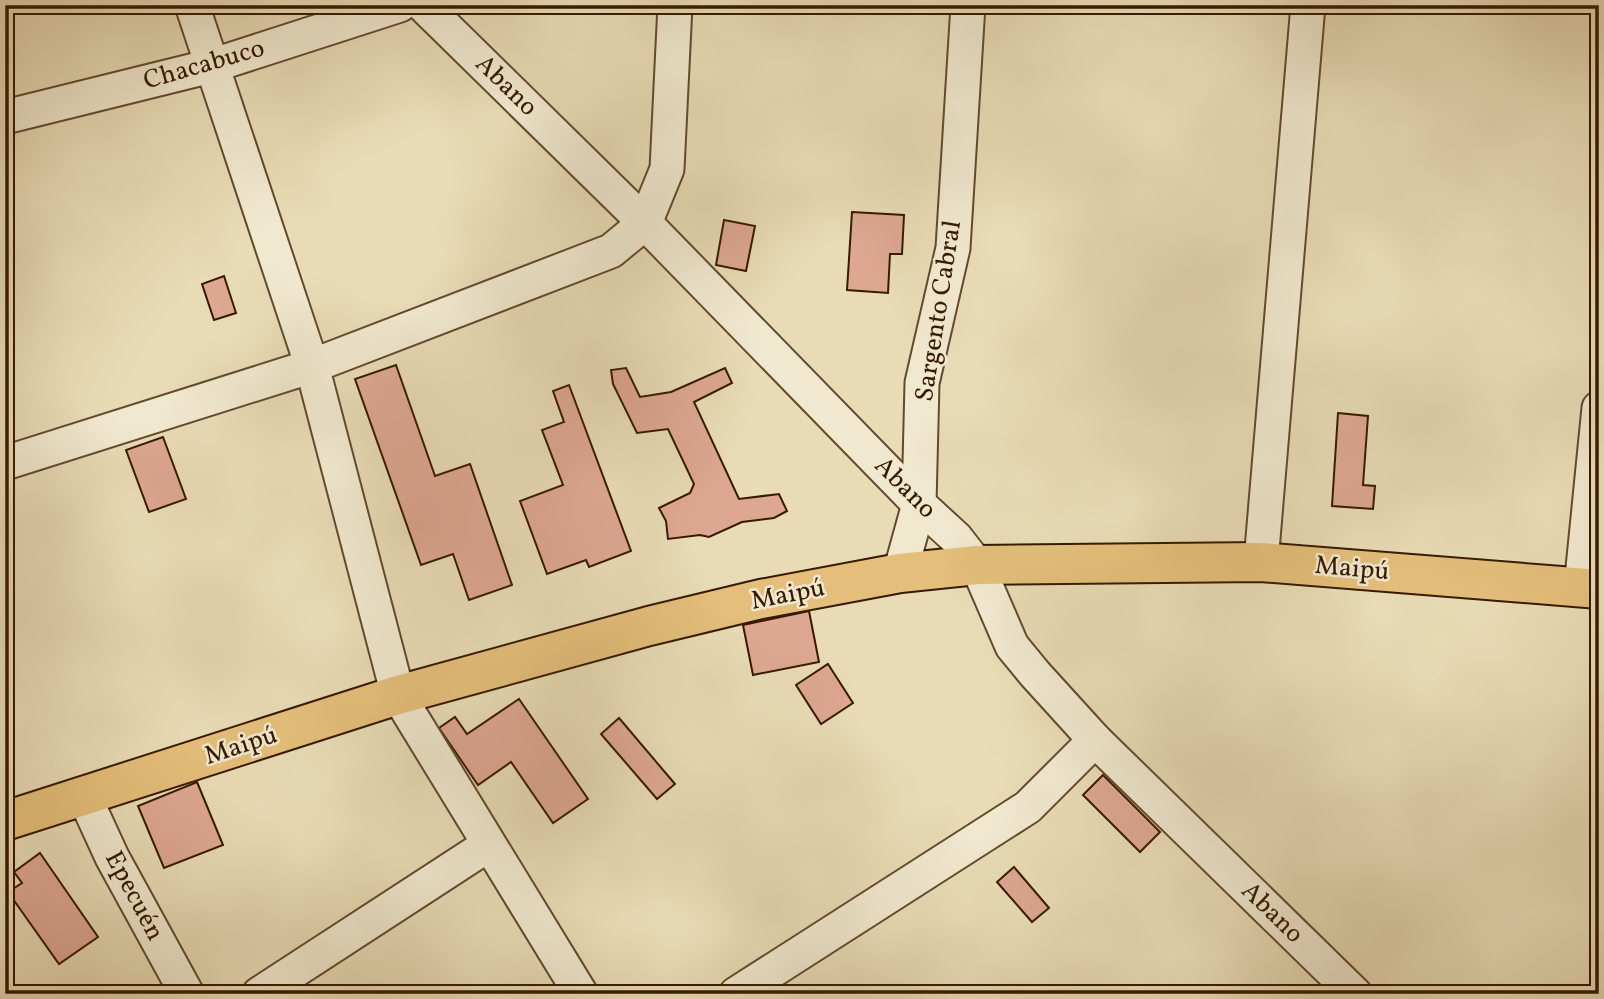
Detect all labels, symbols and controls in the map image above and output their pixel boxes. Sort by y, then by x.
street label: Chacabuco [139,31,269,99]
street label: Abano [467,47,545,125]
street label: Sargento Cabral [907,218,971,404]
street label: Abano [866,449,944,527]
street label: Maipú [1313,548,1391,590]
street label: Maipú [748,570,828,620]
street label: Maipú [200,717,282,775]
street label: Epecuén [95,845,173,947]
street label: Abano [1233,874,1311,952]

